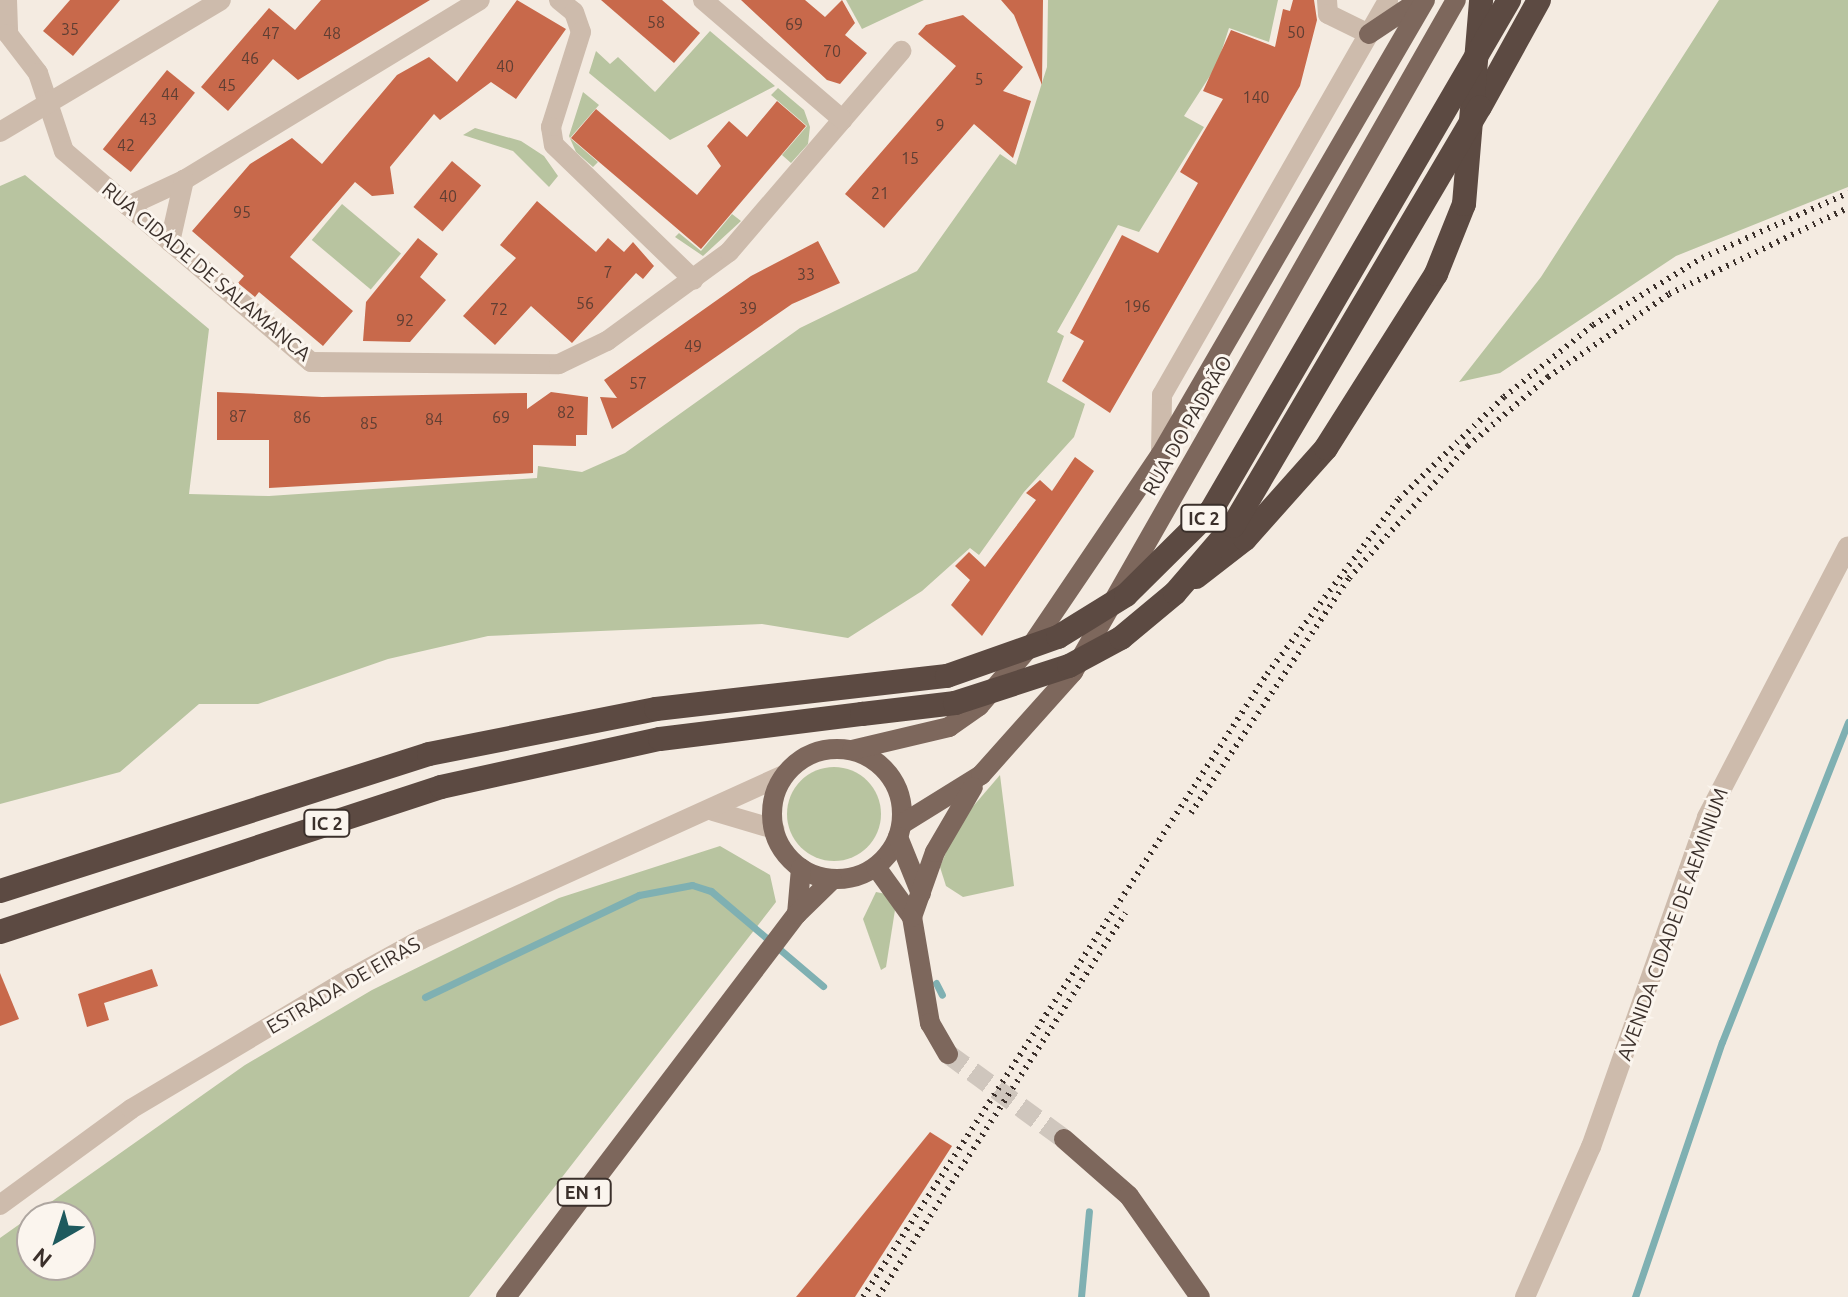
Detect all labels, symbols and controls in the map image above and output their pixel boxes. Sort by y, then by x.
house number: 58 [647,12,665,32]
house number: 69 [785,14,803,34]
house number: 35 [61,19,79,39]
house number: 50 [1287,22,1305,42]
house number: 47 [262,23,280,43]
house number: 48 [323,23,341,43]
house number: 70 [823,41,841,61]
house number: 46 [241,48,259,68]
house number: 40 [496,56,514,76]
house number: 5 [974,69,984,89]
house number: 45 [218,75,236,95]
house number: 44 [161,84,179,104]
house number: 140 [1242,87,1270,107]
house number: 43 [139,109,157,129]
house number: 9 [935,115,945,135]
house number: 42 [117,135,135,155]
house number: 15 [901,148,919,168]
street label: RUA CIDADE DE SALAMANCA [98,177,316,365]
house number: 21 [871,183,889,203]
house number: 40 [439,186,457,206]
house number: 95 [233,202,251,222]
house number: 7 [603,262,613,282]
house number: 33 [797,264,815,284]
house number: 56 [576,293,594,313]
house number: 196 [1123,296,1151,316]
house number: 39 [739,298,757,318]
house number: 72 [490,299,508,319]
house number: 92 [396,310,414,330]
house number: 49 [684,336,702,356]
street label: RUA DO PADRÃO [1137,351,1237,499]
house number: 57 [629,373,647,393]
house number: 82 [557,402,575,422]
house number: 87 [229,406,247,426]
house number: 86 [293,407,311,427]
house number: 69 [492,407,510,427]
house number: 84 [425,409,443,429]
house number: 85 [360,413,378,433]
road number: IC 2 [1180,504,1228,532]
street label: AVENIDA CIDADE DE AEMINIUM [1611,785,1733,1063]
road number: IC 2 [303,809,351,837]
street label: ESTRADA DE EIRAS [262,931,424,1039]
road number: EN 1 [556,1178,612,1206]
north arrow [16,1201,96,1281]
text: N [28,1244,56,1273]

